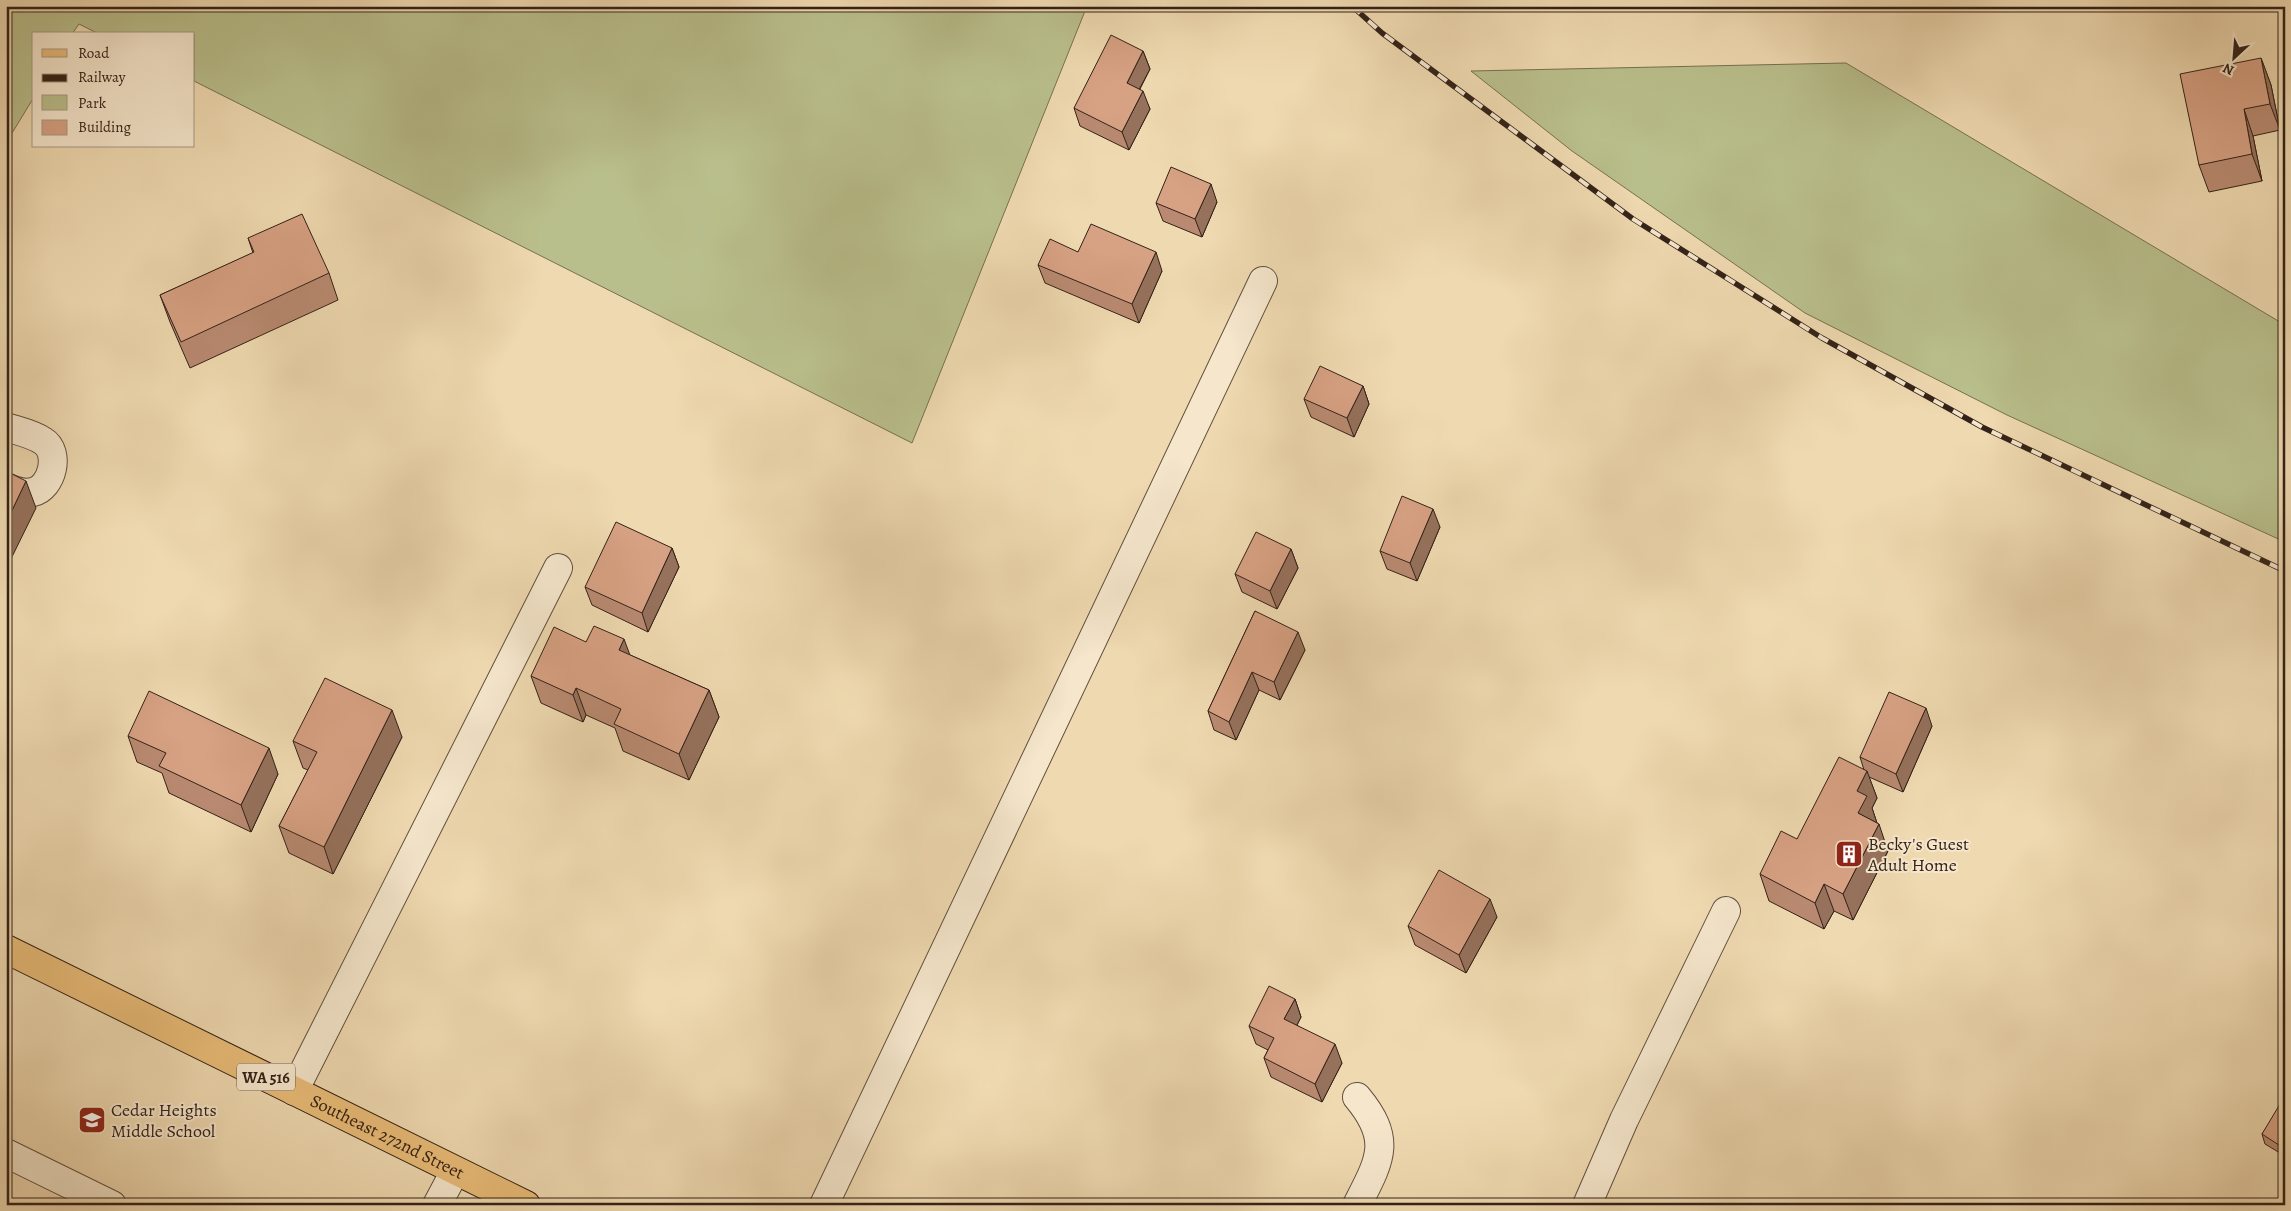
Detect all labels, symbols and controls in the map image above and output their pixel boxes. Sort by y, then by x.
legend [32,32,195,148]
north arrow [2208,32,2258,82]
text: Road [78,43,110,63]
text: N [2220,58,2237,80]
text: Railway [78,67,126,87]
text: Park [78,93,107,113]
text: Building [78,117,131,137]
place label: Becky's Guest Adult Home [1867,832,1969,877]
building icon: Becky's Guest Adult Home [1834,839,1864,869]
road number: WA 516 [237,1064,295,1090]
street label: Southeast 272nd Street [306,1089,468,1185]
place label: Cedar Heights Middle School [111,1098,217,1143]
school or university icon: Cedar Heights Middle School [77,1105,107,1135]

